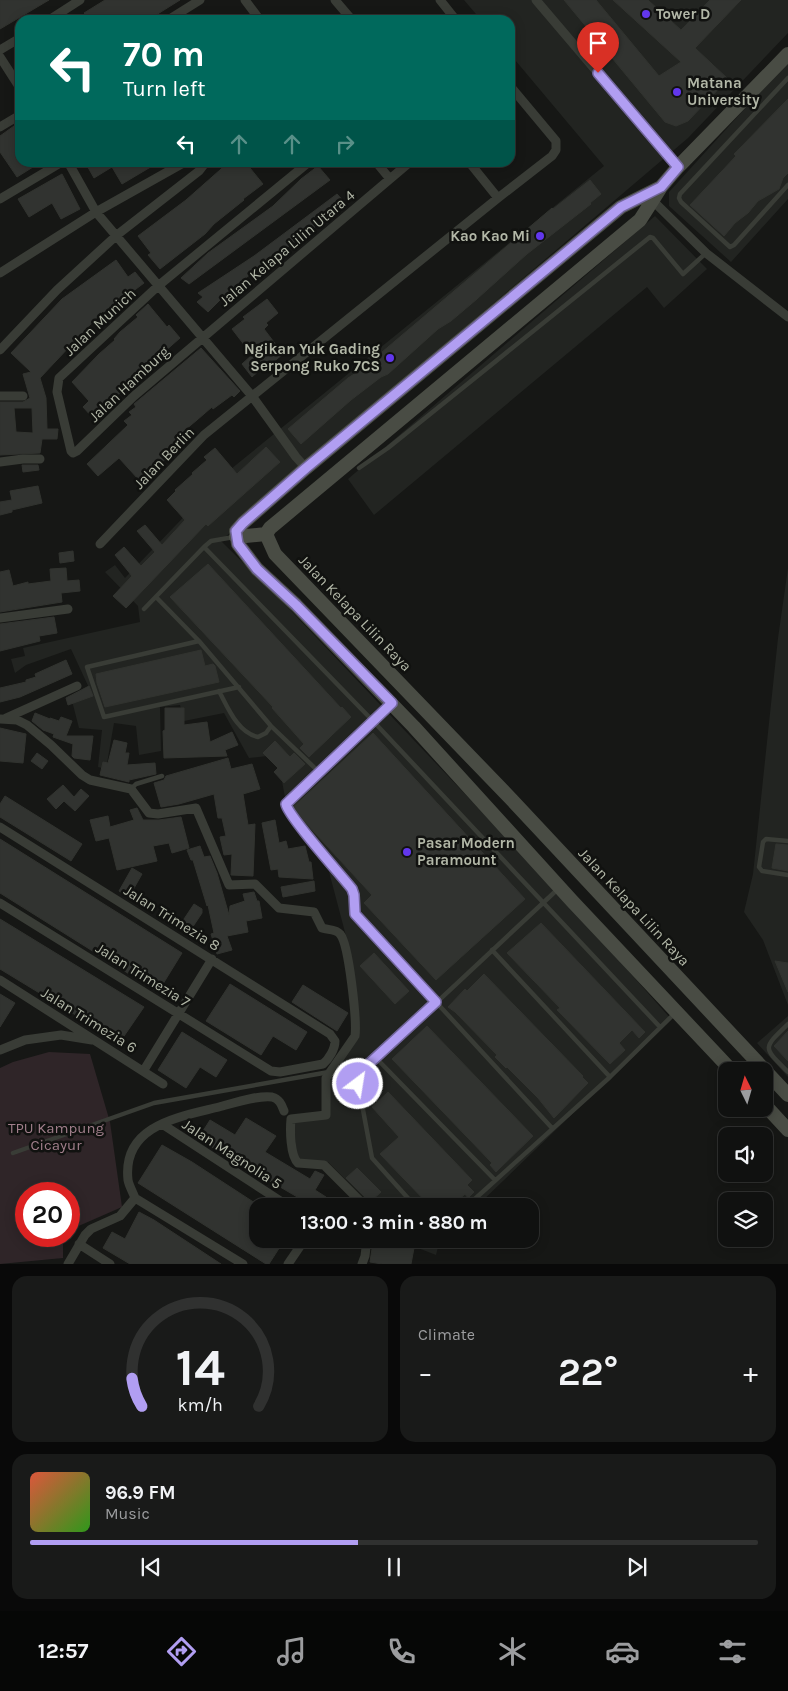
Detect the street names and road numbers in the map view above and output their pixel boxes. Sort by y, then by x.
street label: Jalan Kelapa Lilin Utara 4 [216,186,359,310]
street label: Jalan Munich [60,284,140,360]
street label: Jalan Hamburg [85,342,173,426]
street label: Jalan Berlin [130,423,198,493]
street label: Jalan Kelapa Lilin Raya [295,551,415,675]
street label: Jalan Kelapa Lilin Raya [575,844,693,970]
street label: Jalan Trimezia 8 [121,881,223,955]
street label: Jalan Trimezia 7 [92,939,194,1011]
street label: Jalan Trimezia 6 [38,983,140,1057]
street label: Jalan Magnolia 5 [179,1115,285,1193]

